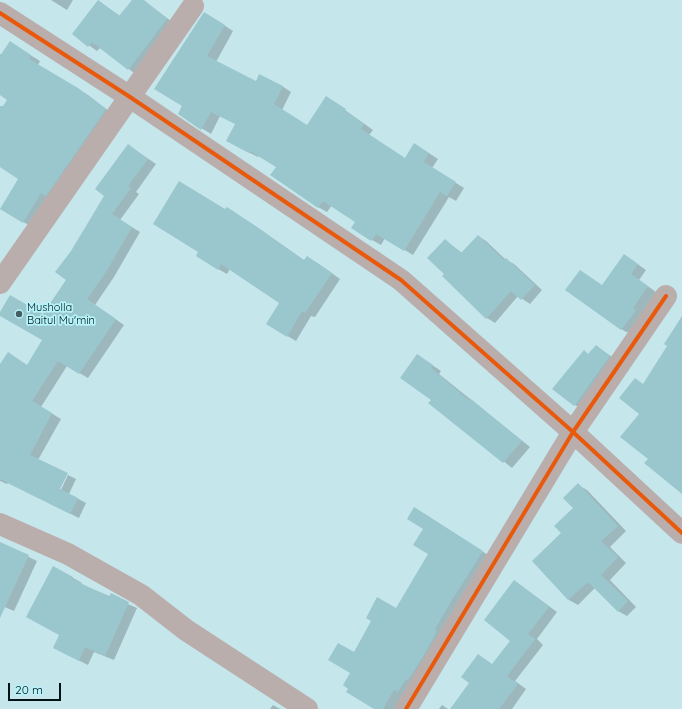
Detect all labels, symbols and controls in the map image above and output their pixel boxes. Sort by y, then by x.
place label: Musholla Baitul Mu'min [27,301,95,327]
marker: Musholla Baitul Mu'min [14,309,24,319]
scale bar [10,675,63,701]
text: 20 m [15,682,43,697]

